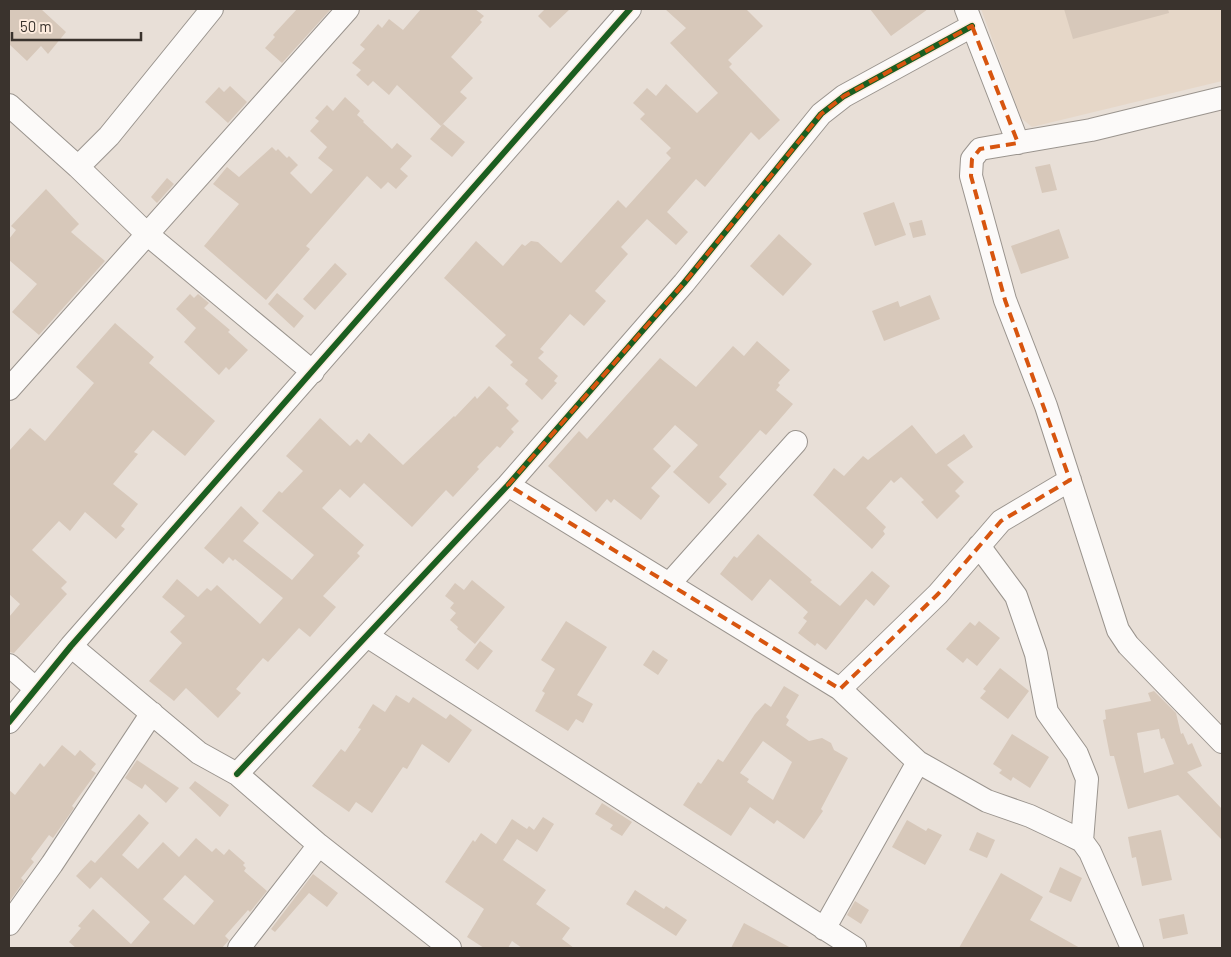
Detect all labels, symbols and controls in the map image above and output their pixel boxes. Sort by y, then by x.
scale bar [12,10,141,42]
text: 50 m [20,17,52,35]

